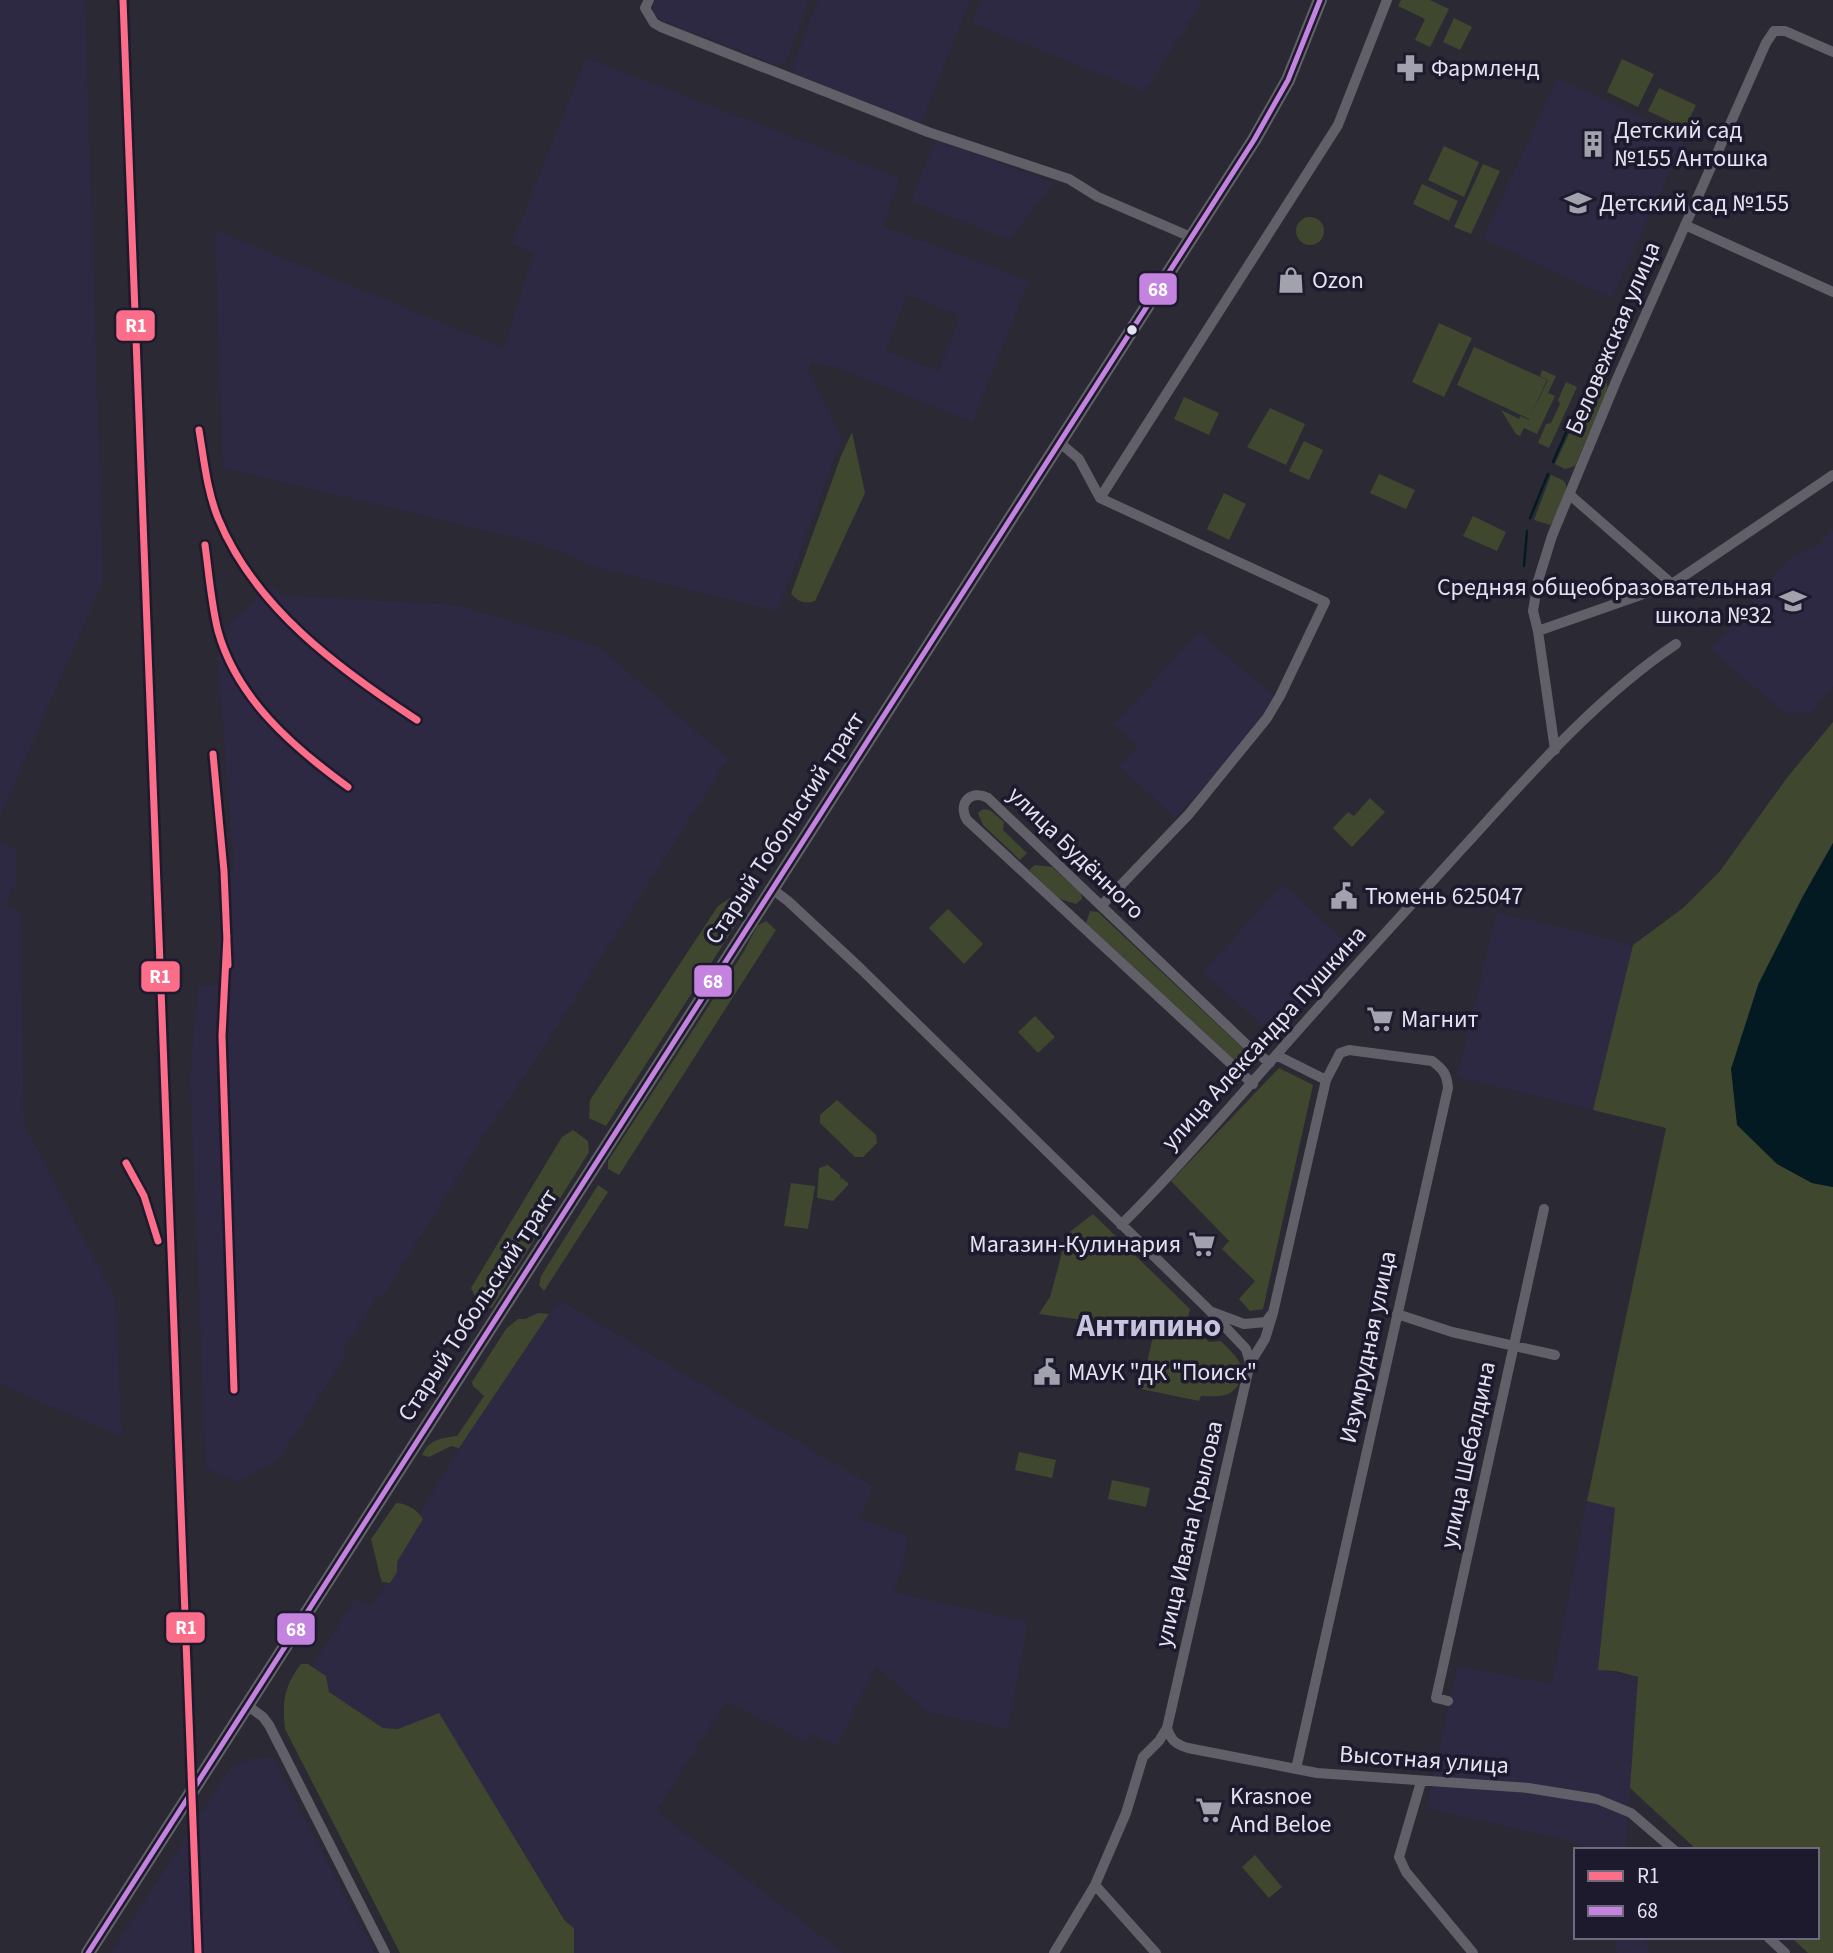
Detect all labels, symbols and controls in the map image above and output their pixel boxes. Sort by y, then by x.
place label: Фармленд [1431,51,1540,86]
pharmacy icon: Фармленд [1395,53,1425,83]
place label: Детский сад №155 Антошка [1614,113,1768,176]
building icon: Детский сад №155 Антошка [1578,129,1608,159]
place label: Детский сад №155 [1599,186,1789,221]
school or university icon: Детский сад №155 [1563,188,1593,218]
street label: Беловежская улица [1557,236,1669,440]
place label: Ozon [1312,263,1364,298]
shop icon: Ozon [1276,265,1306,295]
line badge: 68 [1138,272,1178,306]
text: 68 [1148,277,1168,304]
line badge: R1 [115,309,156,342]
text: R1 [125,313,147,340]
unlabelled marker [1125,323,1139,337]
place label: Средняя общеобразовательная школа №32 [1437,570,1772,633]
school or university icon: Средняя общеобразовательная школа №32 [1778,586,1808,616]
street label: Старый Тобольский тракт [696,705,874,951]
street label: улица Будённого [1000,778,1152,928]
place label: Тюмень 625047 [1365,879,1523,914]
public building icon: Тюмень 625047 [1329,881,1359,911]
street label: улица Александра Пушкина [1153,918,1375,1158]
line badge: R1 [140,960,181,993]
text: R1 [149,964,171,991]
line badge: 68 [693,964,733,998]
text: 68 [703,969,723,996]
place label: Магнит [1401,1002,1479,1037]
supermarket icon: Магнит [1365,1004,1395,1034]
street label: Старый Тобольский тракт [389,1182,567,1428]
place label: Магазин-Кулинария [969,1227,1181,1262]
supermarket icon: Магазин-Кулинария [1187,1229,1217,1259]
street label: Изумрудная улица [1331,1248,1405,1446]
district label: Антипино [1076,1303,1221,1349]
place label: МАУК "ДК "Поиск" [1068,1355,1257,1390]
public building icon: МАУК "ДК "Поиск" [1032,1357,1062,1387]
street label: улица Шебалдина [1431,1358,1505,1552]
street label: улица Ивана Крылова [1146,1417,1232,1651]
line badge: R1 [165,1611,206,1644]
line badge: 68 [276,1612,316,1646]
text: R1 [175,1615,197,1642]
text: 68 [286,1617,306,1644]
street label: Высотная улица [1338,1737,1510,1783]
place label: Krasnoe And Beloe [1230,1779,1331,1842]
supermarket icon: Krasnoe And Beloe [1194,1795,1224,1825]
legend [1574,1848,1819,1939]
text: R1 [1637,1861,1659,1891]
text: 68 [1637,1896,1658,1926]

